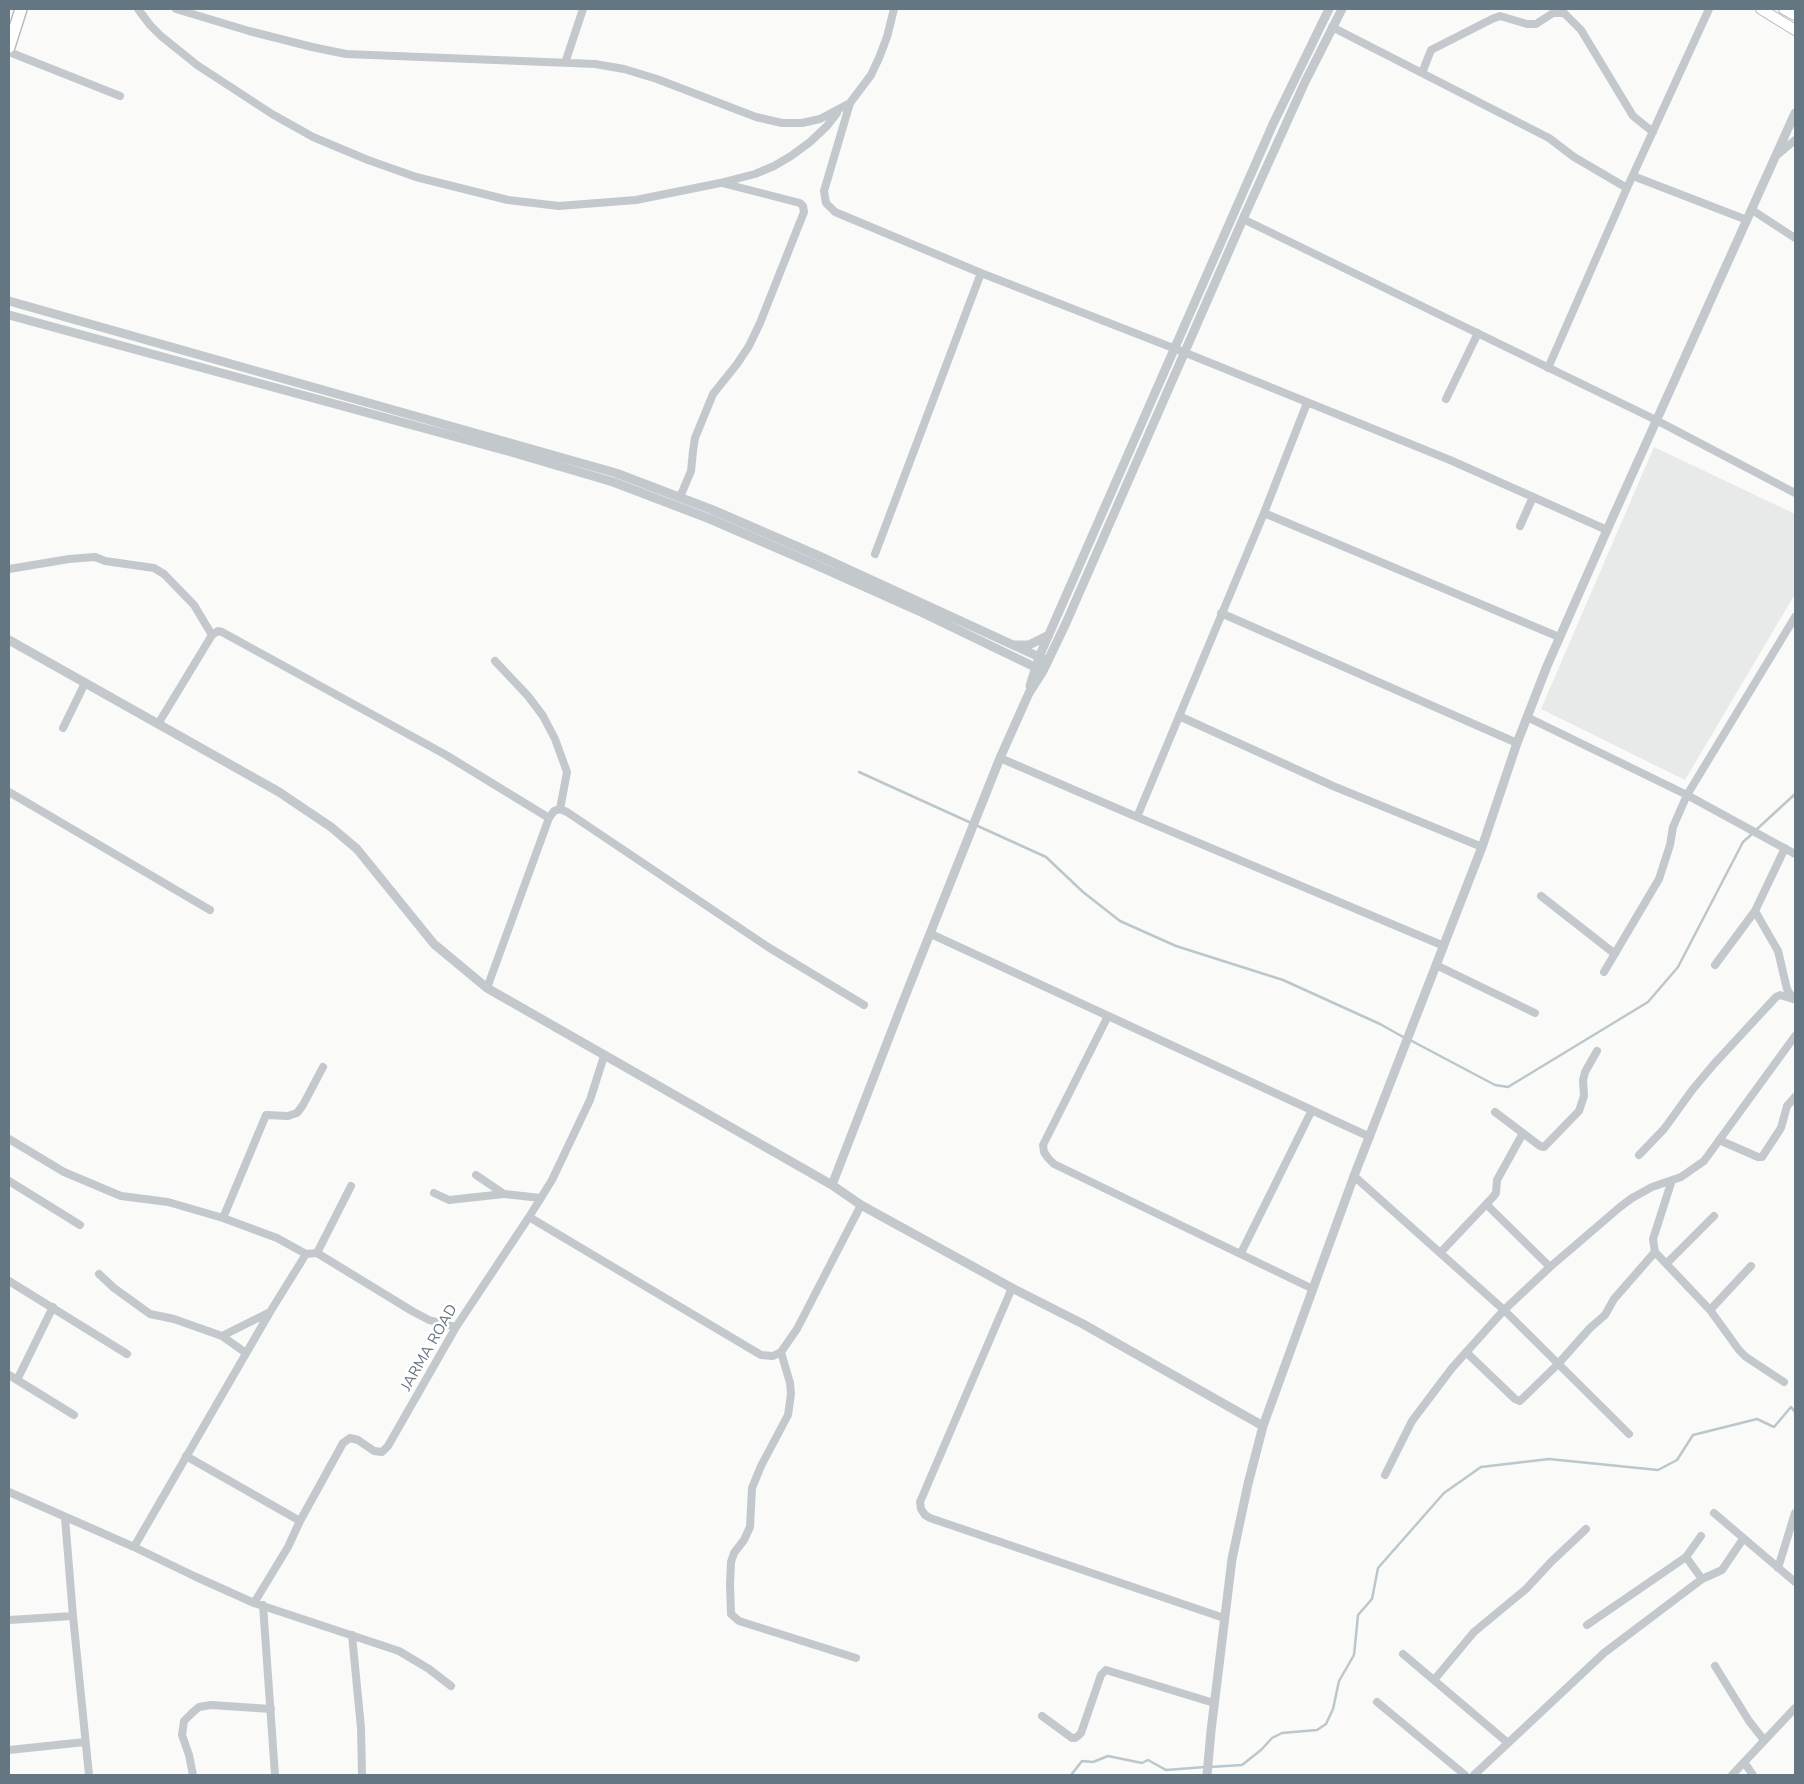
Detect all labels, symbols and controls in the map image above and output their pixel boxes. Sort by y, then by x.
street label: JARMA ROAD [398,1302,462,1394]

